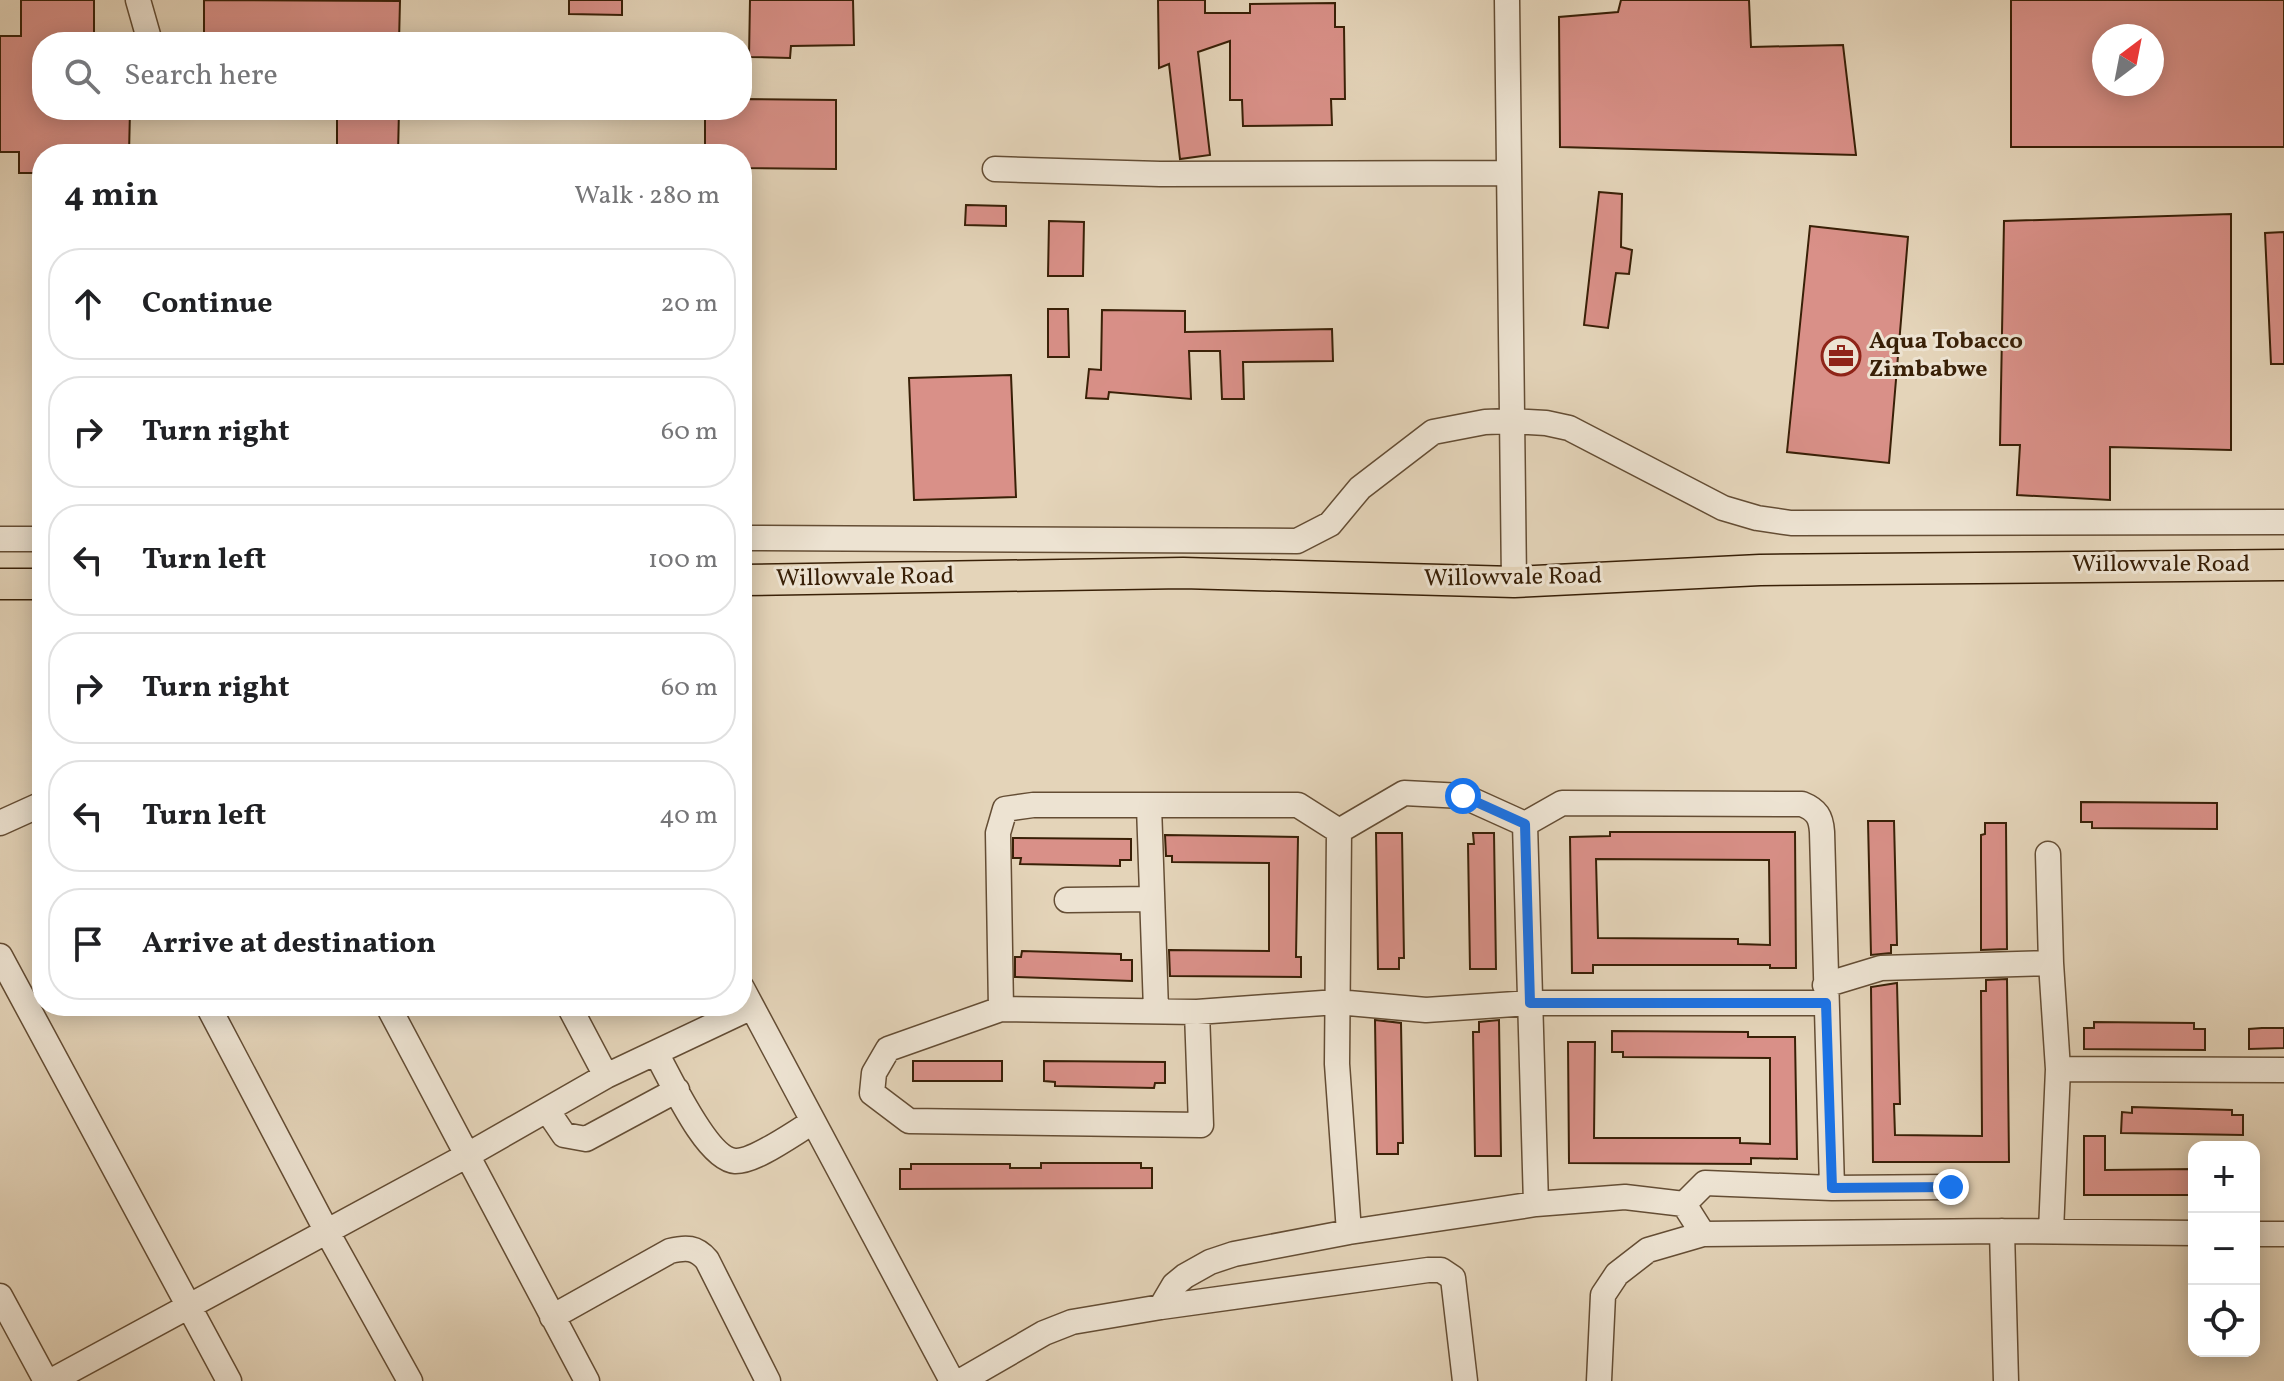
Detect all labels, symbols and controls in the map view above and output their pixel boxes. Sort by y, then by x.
north arrow [2092,24,2164,96]
search box [32,32,752,120]
icon: search [60,54,104,98]
text: Search here [124,55,278,97]
text: 4 min [64,173,159,220]
text: Walk · 280 m [574,178,720,214]
icon: ahead [66,282,110,326]
text: Continue [142,283,273,325]
text: 20 m [660,286,718,322]
place label: Aqua Tobacco Zimbabwe [1869,325,2023,387]
office icon: Aqua Tobacco Zimbabwe [1820,335,1862,377]
icon: right [66,410,110,454]
text: Turn right [142,411,290,453]
text: 60 m [661,414,718,450]
icon: left [66,538,110,582]
text: Turn left [142,539,266,581]
text: 100 m [648,542,718,578]
street label: Willowvale Road [2072,548,2250,582]
street label: Willowvale Road [776,559,954,597]
street label: Willowvale Road [1424,559,1602,597]
icon: right [66,666,110,710]
text: Turn right [142,667,290,709]
text: 60 m [661,670,718,706]
route start [1445,778,1481,814]
icon: left [66,794,110,838]
text: Turn left [142,795,266,837]
text: 40 m [659,798,718,834]
icon: arrive [66,922,110,966]
text: Arrive at destination [142,923,436,965]
map controls [2188,1141,2260,1357]
button: + [2188,1141,2260,1213]
route end [1933,1169,1969,1205]
button: − [2188,1213,2260,1285]
button: locate [2188,1285,2260,1357]

